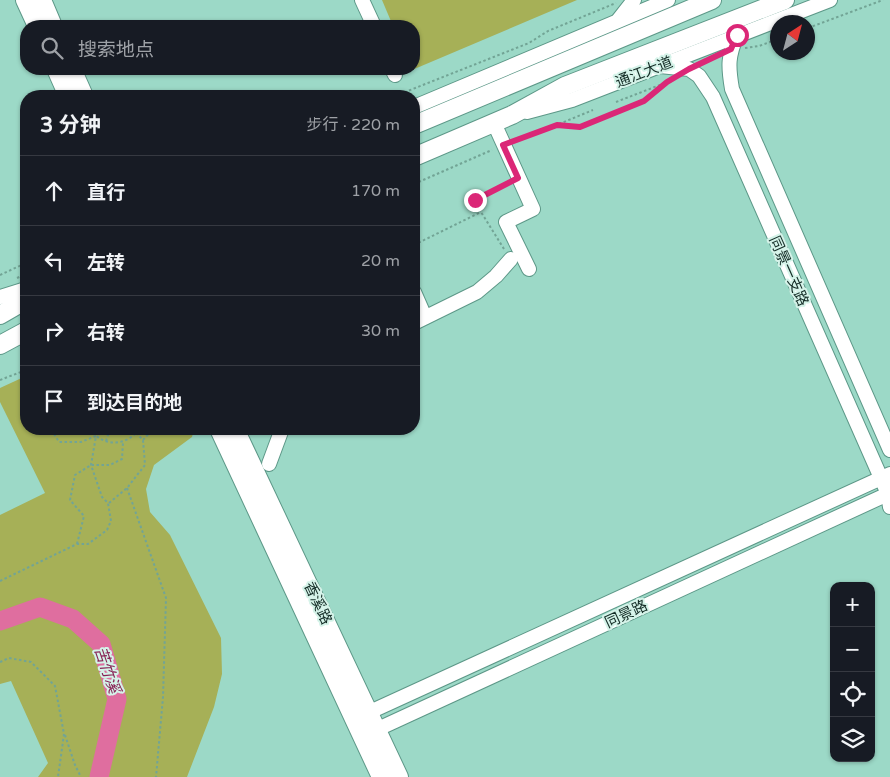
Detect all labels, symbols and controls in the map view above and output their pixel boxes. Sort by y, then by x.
north arrow [770,15,815,60]
search box [20,20,420,75]
route start [726,24,749,47]
icon: search [38,34,66,62]
text: 搜索地点 [78,39,154,61]
street label: 通江大道 [613,53,675,91]
text: 3 分钟 [40,113,101,138]
text: 步行 · 220 m [307,115,400,135]
icon: ahead [40,177,68,205]
text: 170 m [351,181,400,201]
text: 直行 [87,182,125,204]
route end [464,189,487,212]
street label: 同景一支路 [766,233,812,309]
icon: left [40,247,68,275]
text: 20 m [361,251,400,271]
text: 左转 [87,252,125,274]
icon: right [40,317,68,345]
text: 30 m [361,321,400,341]
text: 右转 [87,322,125,344]
icon: arrive [40,387,68,415]
text: 到达目的地 [87,392,182,414]
street label: 香溪路 [300,579,336,627]
map controls [830,582,875,762]
button: + [830,582,875,627]
street label: 同景路 [602,596,650,632]
button: − [830,627,875,672]
water label: 苦竹溪 [90,644,125,698]
button: locate [830,672,875,717]
button: layers [830,717,875,762]

